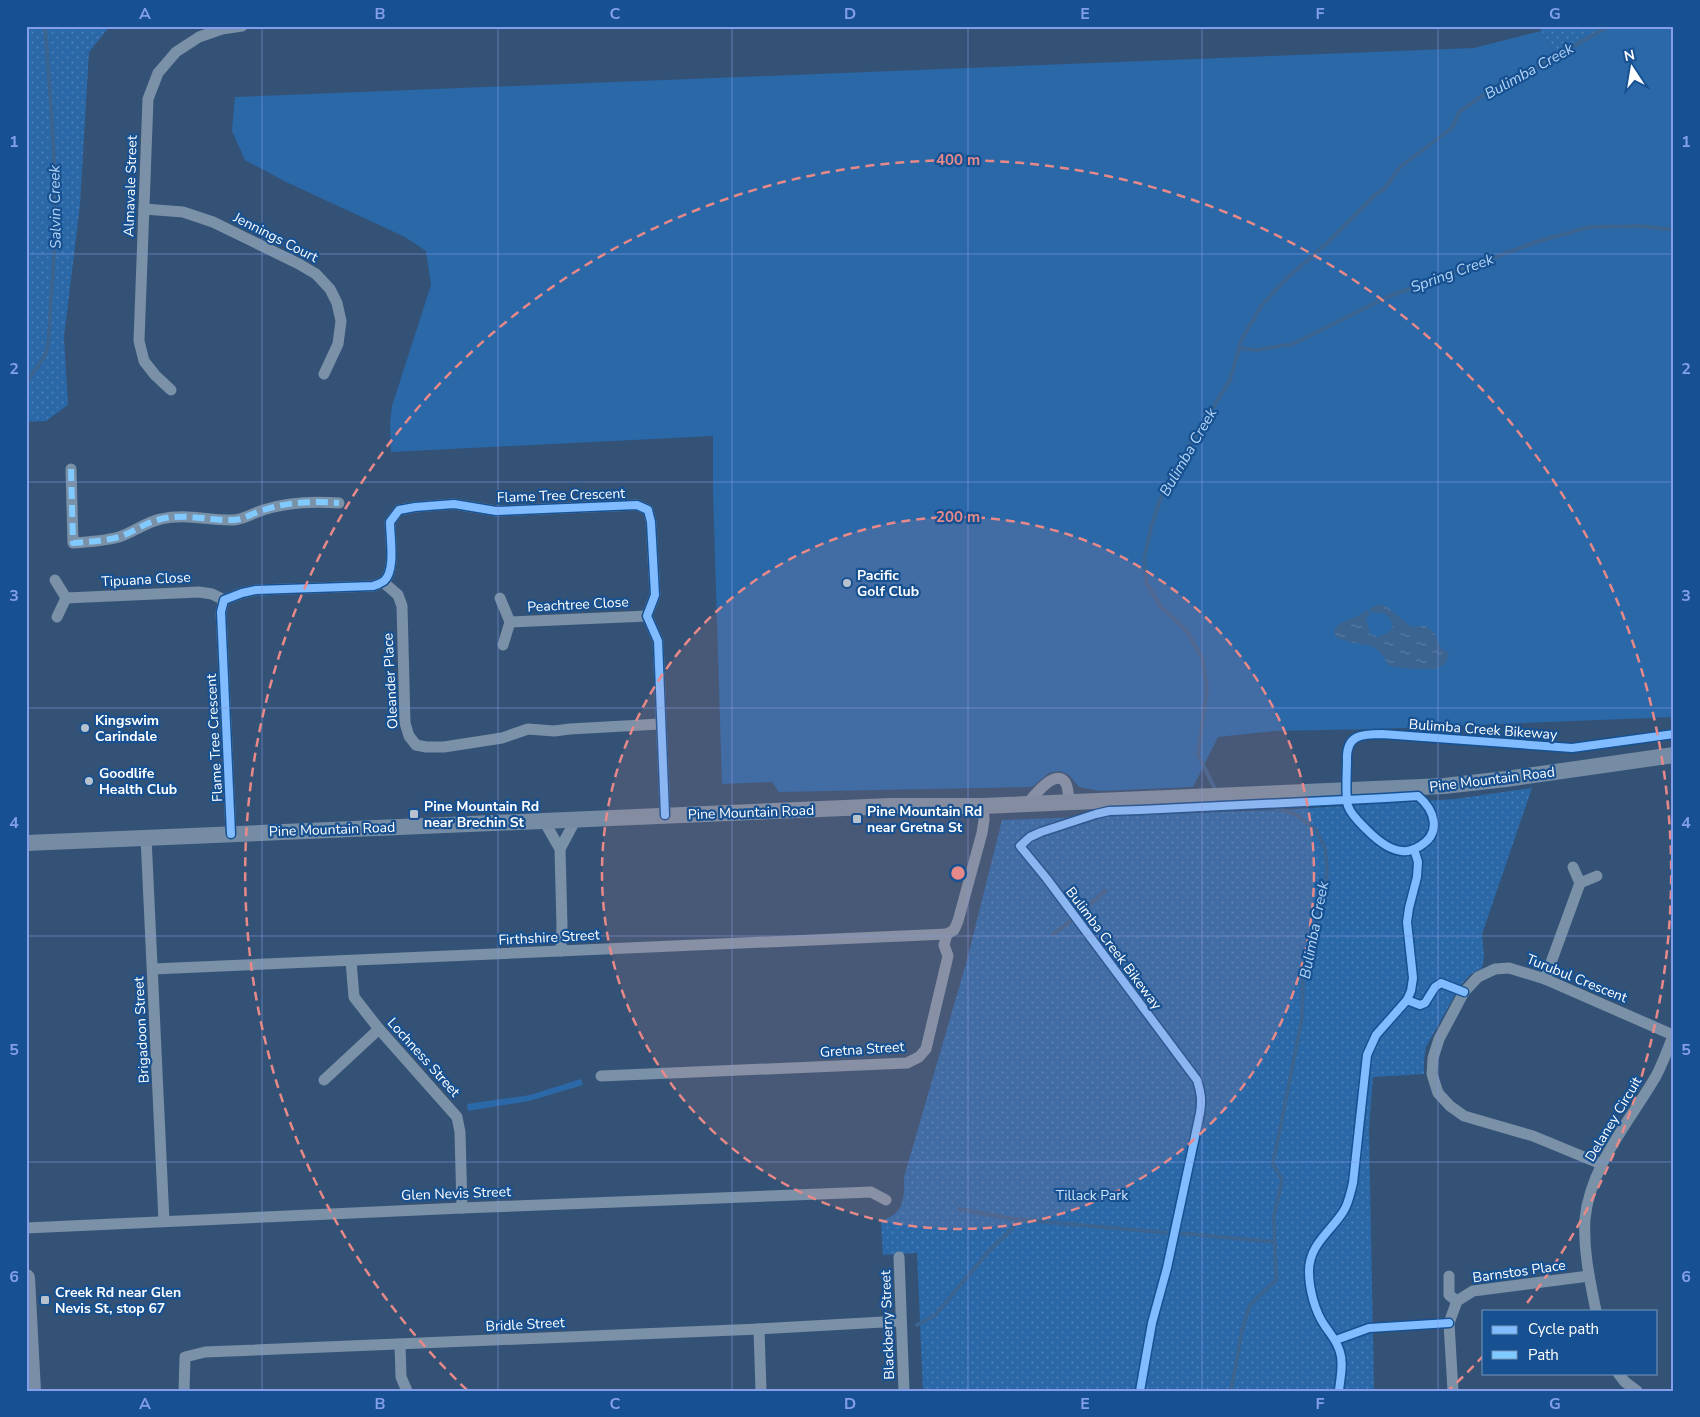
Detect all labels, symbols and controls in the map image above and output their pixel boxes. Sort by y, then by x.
text: A [139,3,151,25]
text: B [374,3,386,25]
text: C [610,3,621,25]
text: D [844,3,856,25]
text: E [1080,3,1090,25]
text: F [1316,3,1325,25]
text: G [1549,3,1561,25]
water label: Bulimba Creek [1481,38,1577,104]
north arrow [1608,42,1658,92]
text: N [1622,45,1637,66]
text: 1 [9,131,19,153]
text: 1 [1681,131,1691,153]
street label: Almavale Street [119,135,142,237]
text: 400 m [936,150,980,170]
water label: Salvin Creek [44,164,66,249]
street label: Jennings Court [229,208,321,267]
water label: Spring Creek [1408,249,1497,297]
text: 2 [9,358,19,380]
text: 2 [1681,358,1691,380]
water label: Bulimba Creek [1155,404,1222,500]
street label: Flame Tree Crescent [497,484,626,507]
text: 200 m [936,507,980,527]
place label: Pacific Golf Club [857,566,919,601]
street label: Tipuana Close [101,568,191,591]
marker: Pacific Golf Club [841,577,853,589]
text: 3 [9,585,19,607]
text: 3 [1681,585,1691,607]
street label: Peachtree Close [527,592,629,617]
street label: Oleander Place [378,633,403,729]
street label: Flame Tree Crescent [202,673,227,802]
place label: Kingswim Carindale [95,711,159,746]
street label: Bulimba Creek Bikeway [1408,715,1559,744]
marker: Kingswim Carindale [79,722,91,734]
street label: Pine Mountain Road [1428,762,1556,797]
place label: Goodlife Health Club [99,764,177,799]
marker: Goodlife Health Club [83,775,95,787]
place label: Pine Mountain Rd near Brechin St [424,797,539,832]
street label: Pine Mountain Road [688,801,814,824]
place label: Pine Mountain Rd near Gretna St [867,802,982,837]
marker: Pine Mountain Rd near Brechin St [408,808,420,820]
text: 4 [9,812,19,834]
text: 4 [1681,812,1691,834]
marker: Pine Mountain Rd near Gretna St [851,813,863,825]
street label: Pine Mountain Road [269,818,395,841]
centre of rings [949,864,967,882]
water label: Bulimba Creek [1295,879,1333,980]
street label: Bulimba Creek Bikeway [1061,883,1166,1014]
street label: Firthshire Street [498,925,600,950]
street label: Turubul Crescent [1524,950,1630,1007]
street label: Brigadoon Street [129,976,154,1084]
street label: Lochness Street [383,1014,464,1101]
street label: Gretna Street [819,1037,905,1062]
text: 5 [9,1039,19,1061]
text: 5 [1681,1039,1691,1061]
street label: Delaney Circuit [1581,1073,1646,1165]
street label: Glen Nevis Street [401,1182,511,1205]
park label: Tillack Park [1056,1186,1129,1205]
street label: Barnstos Place [1471,1256,1567,1287]
text: 6 [9,1266,19,1288]
text: 6 [1681,1266,1691,1288]
street label: Blackberry Street [876,1270,899,1380]
place label: Creek Rd near Glen Nevis St, stop 67 [55,1283,181,1318]
marker: Creek Rd near Glen Nevis St, stop 67 [39,1294,51,1306]
legend [1482,1310,1658,1374]
street label: Bridle Street [485,1313,565,1336]
text: Cycle path [1528,1319,1599,1339]
text: Path [1528,1345,1559,1365]
text: A [139,1393,151,1415]
text: B [374,1393,386,1415]
text: C [610,1393,621,1415]
text: D [844,1393,856,1415]
text: E [1080,1393,1090,1415]
text: F [1316,1393,1325,1415]
text: G [1549,1393,1561,1415]

